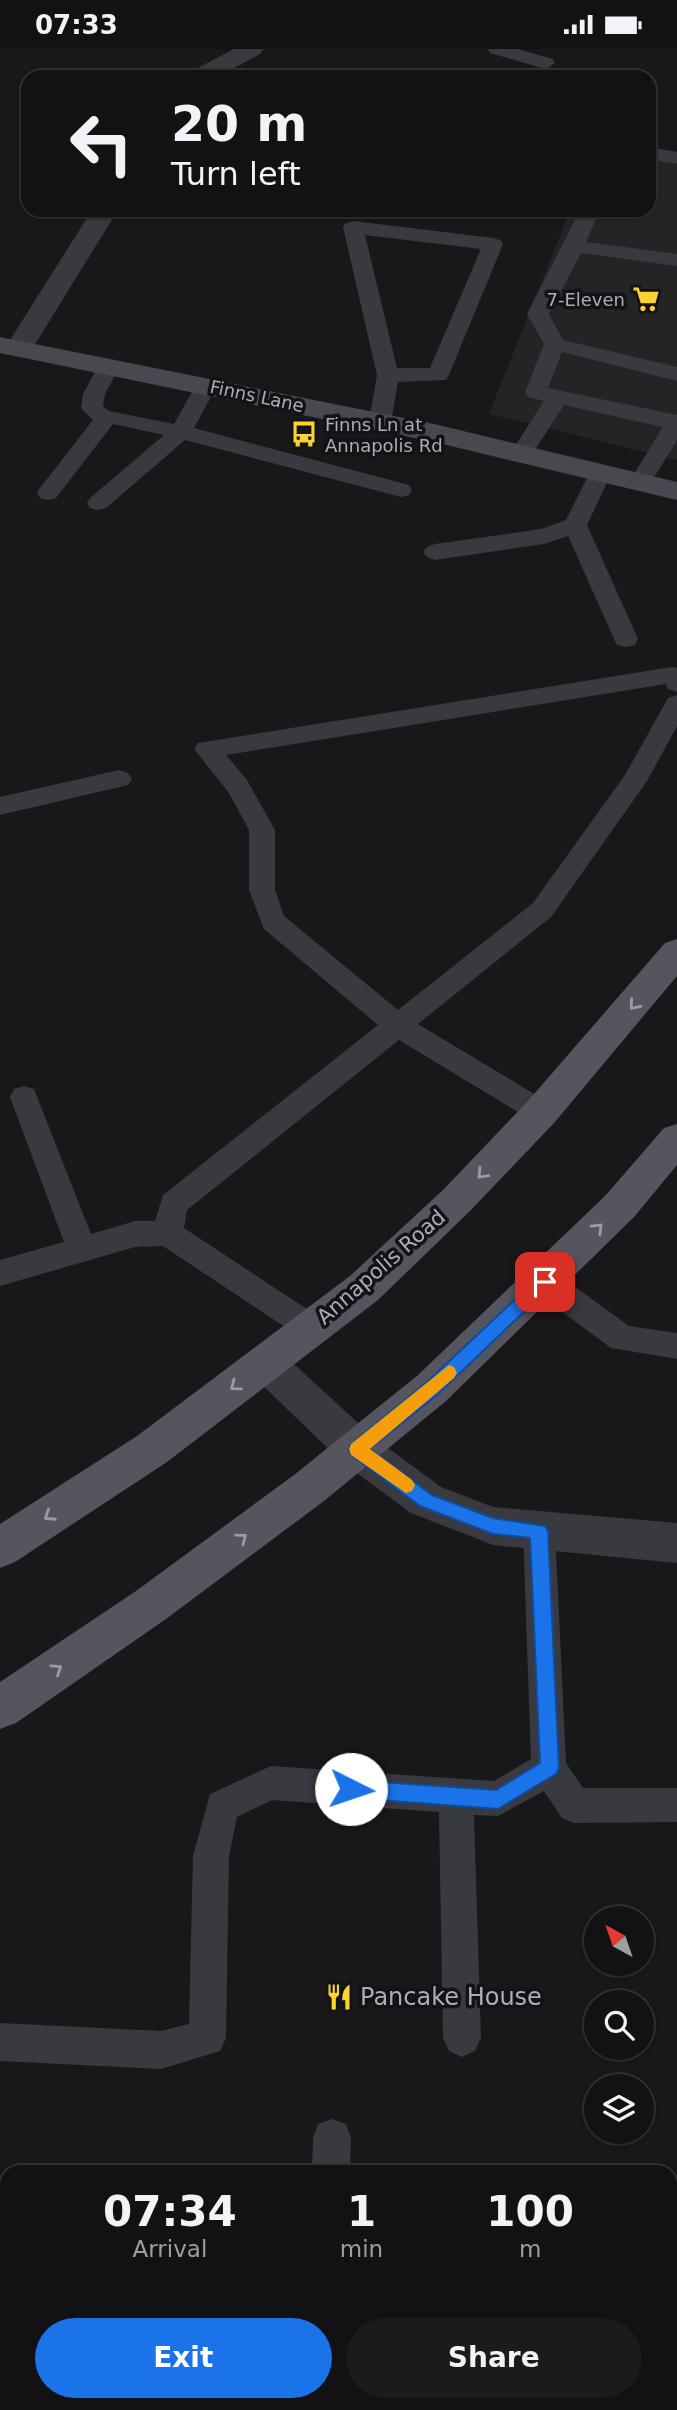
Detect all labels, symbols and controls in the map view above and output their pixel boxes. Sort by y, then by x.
text: 07:33 [35,10,118,40]
text: 20 m [171,96,307,153]
icon: left [56,98,147,189]
text: Turn left [171,155,301,193]
supermarket icon: 7-Eleven [631,284,661,314]
place label: 7-Eleven [546,289,625,310]
street label: Finns Lane [208,376,306,416]
place label: Finns Ln at Annapolis Rd [325,414,443,456]
bus stop icon: Finns Ln at Annapolis Rd [289,419,319,449]
one-way arrow [630,997,642,1010]
one-way arrow [477,1166,490,1179]
street label: Annapolis Road [312,1205,450,1329]
one-way arrow [590,1224,603,1237]
pin [515,1252,575,1312]
icon: arrive [526,1263,564,1301]
one-way arrow [230,1377,243,1390]
one-way arrow [44,1508,57,1521]
one-way arrow [234,1533,247,1546]
one-way arrow [49,1665,62,1678]
position arrow [314,1752,388,1826]
north arrow [584,1906,654,1976]
map controls [584,1906,654,2144]
restaurant icon: Pancake House [324,1982,354,2012]
place label: Pancake House [360,1983,542,2011]
button: search [584,1990,654,2060]
button: layers [584,2074,654,2144]
text: 07:34 [103,2187,237,2236]
text: 1 [347,2187,376,2236]
text: 100 [486,2187,574,2236]
text: Arrival [133,2236,207,2262]
text: min [340,2236,383,2262]
text: m [519,2236,541,2262]
button: Exit [35,2318,332,2398]
button: Share [346,2318,642,2398]

